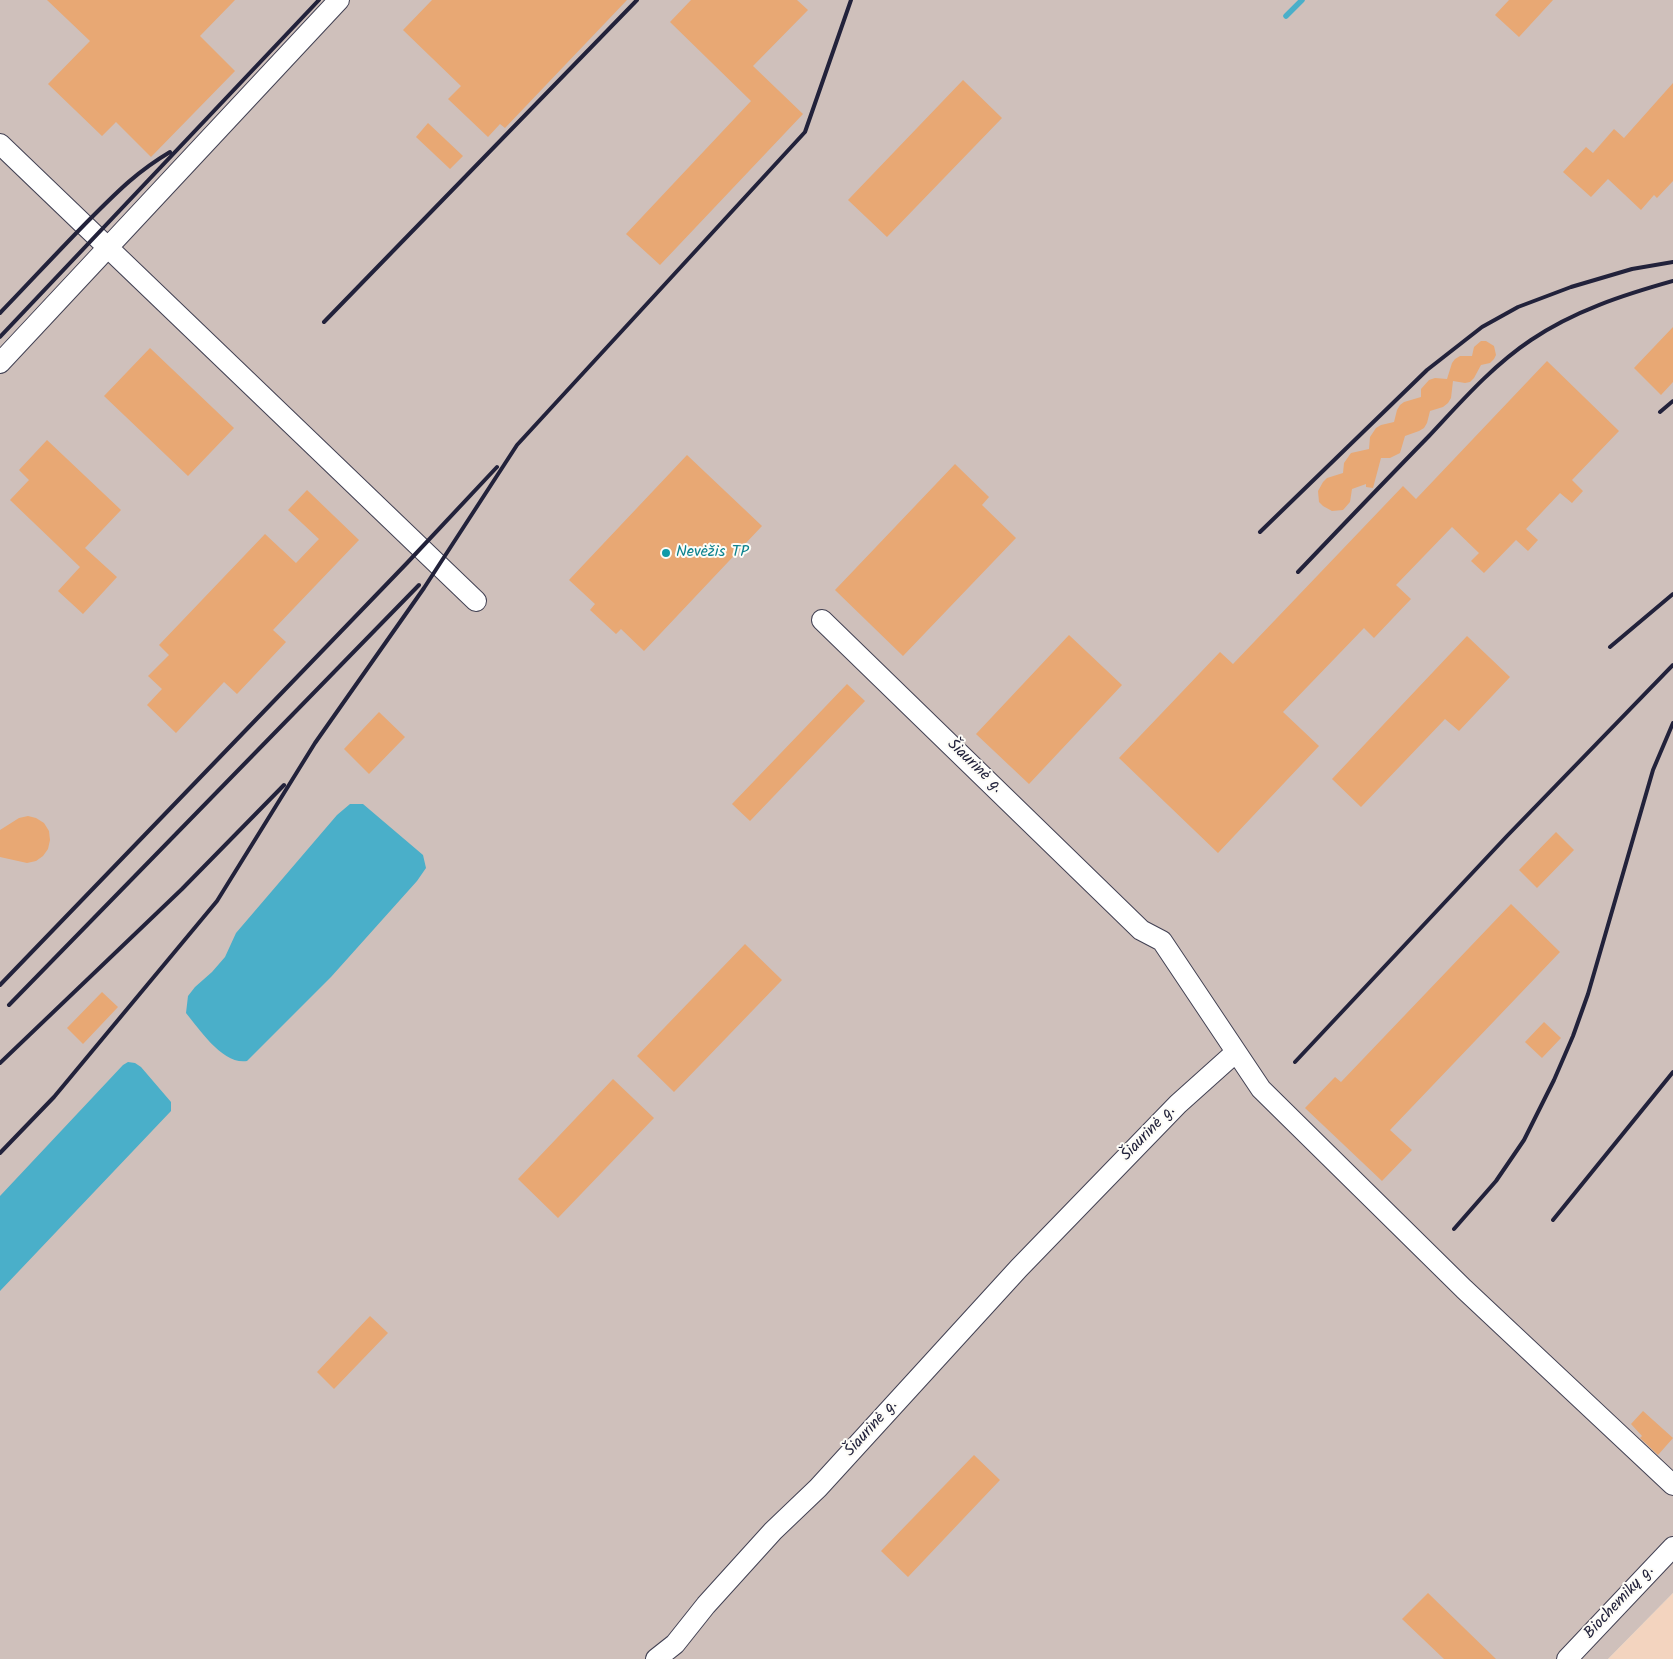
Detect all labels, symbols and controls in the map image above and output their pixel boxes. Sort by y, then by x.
place label: Nevėžis TP [676,543,749,563]
marker: Nevėžis TP [660,547,672,559]
street label: Šiaurinė g. [942,736,1006,798]
street label: Šiaurinė g. [1118,1102,1180,1166]
street label: Šiaurinė g. [841,1397,903,1461]
street label: Biochemikų g. [1581,1562,1659,1644]

